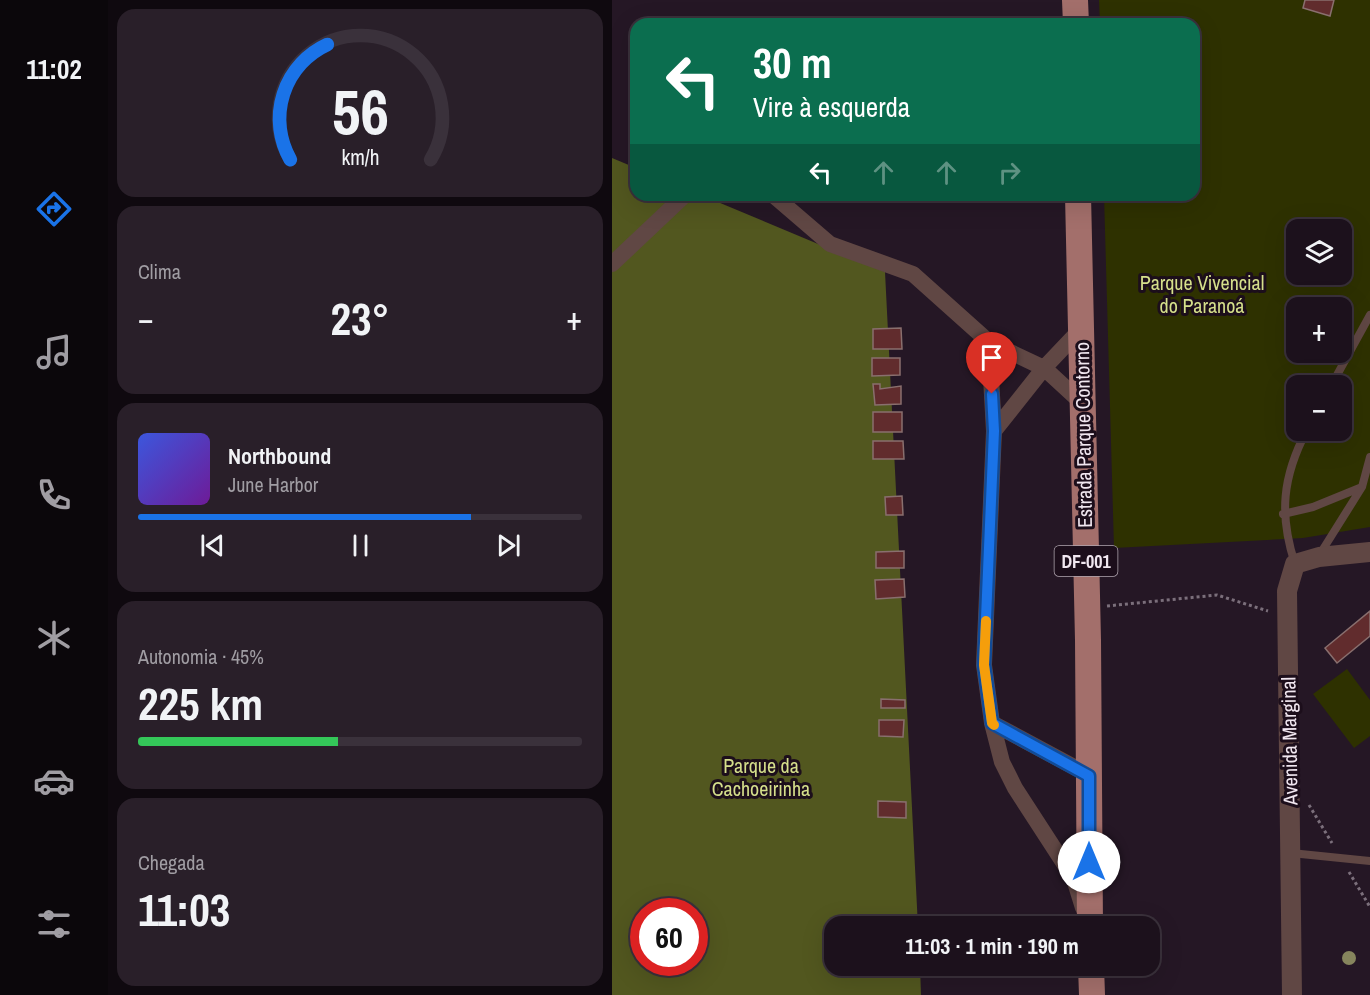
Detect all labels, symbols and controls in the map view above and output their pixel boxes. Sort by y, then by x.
text: 30 m [753,35,832,91]
icon: left [654,42,732,120]
text: 11:02 [26,51,82,87]
text: 56 [332,69,388,153]
text: Vire à esquerda [753,89,910,125]
text: km/h [341,143,379,172]
icon: left [804,156,837,189]
icon: ahead [867,156,900,189]
icon: ahead [930,156,963,189]
icon: right [993,156,1026,189]
icon: directions [33,188,75,230]
map controls [1286,219,1352,441]
button: layers [1286,219,1352,285]
text: Clima [138,258,181,285]
park label: Parque Vivencial do Paranoá [1140,269,1264,319]
text: 23° [330,288,390,349]
text: − [138,296,154,340]
text: + [566,296,582,340]
button: + [1286,297,1352,363]
icon: music [33,331,75,373]
pin [966,332,1017,394]
icon: arrive [975,341,1008,374]
street label: Estrada Parque Contorno [1068,342,1098,528]
button: − [1286,375,1352,441]
text: Northbound [228,441,331,471]
text: June Harbor [228,471,318,498]
icon: phone [33,474,75,516]
icon: previous [196,529,229,562]
icon: pause [344,529,377,562]
icon: next [492,529,525,562]
road number: DF-001 [1054,546,1118,576]
icon: climate [33,617,75,659]
text: Autonomia · 45% [138,643,264,670]
text: 225 km [138,673,263,734]
street label: Avenida Marginal [1274,677,1304,806]
park label: Parque da Cachoeirinha [712,752,810,802]
icon: car [33,760,75,802]
position arrow [1057,830,1121,894]
text: Chegada [138,849,205,876]
text: 11:03 [138,879,230,940]
speed limit sign: 60 [630,898,708,976]
icon: filters [33,903,75,945]
text: 11:03 · 1 min · 190 m [905,931,1079,961]

